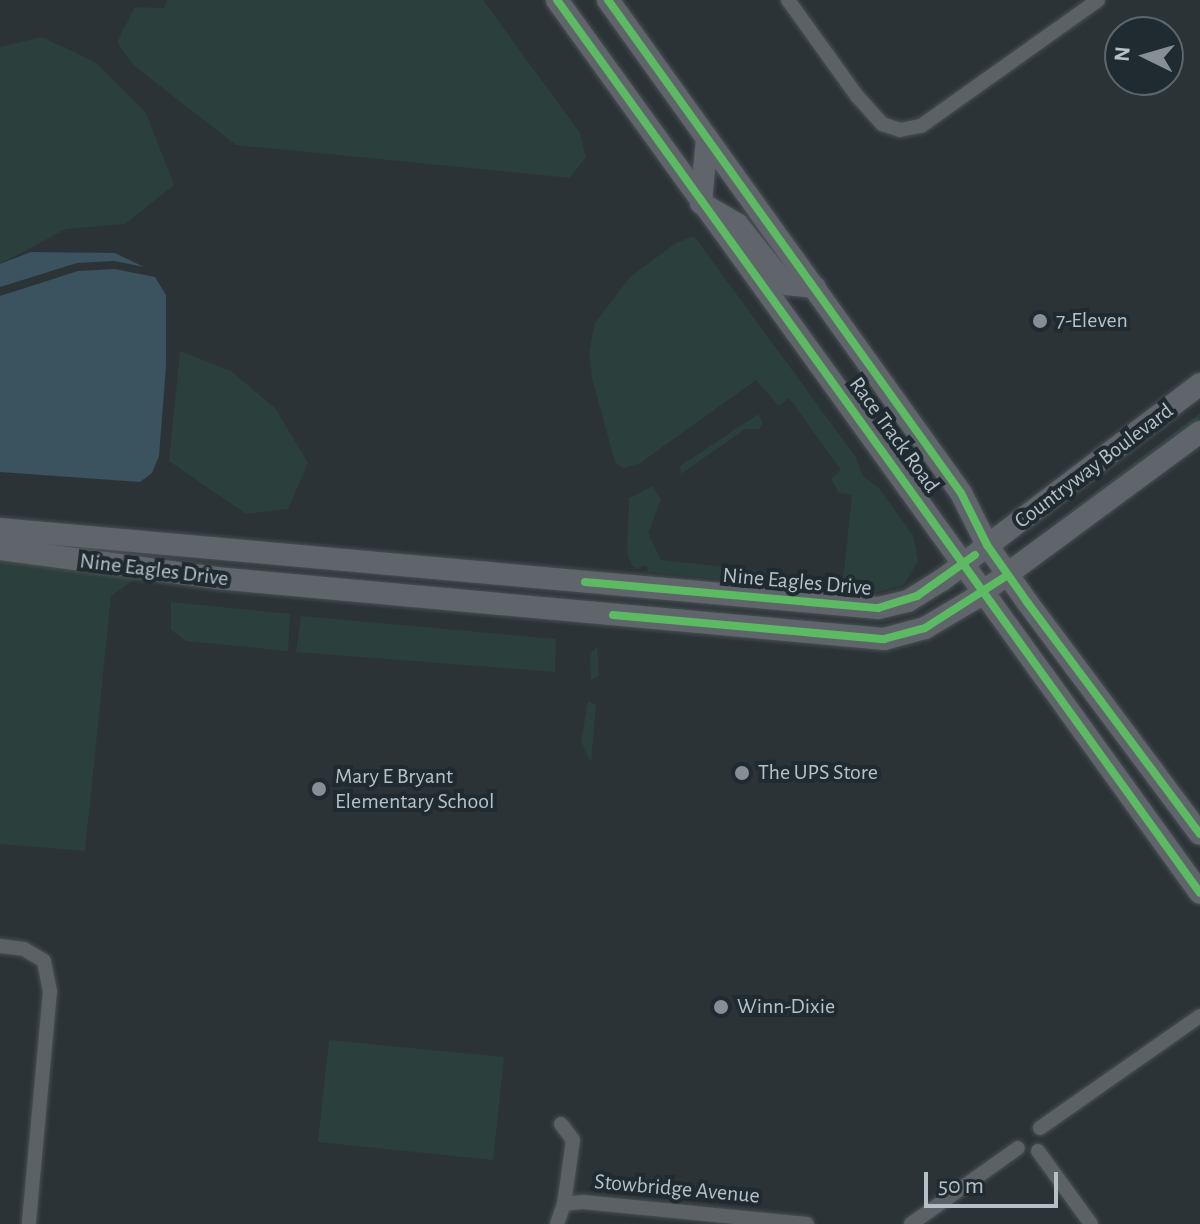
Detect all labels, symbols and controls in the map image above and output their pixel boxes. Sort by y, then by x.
north arrow [1104,16,1184,96]
text: N [1110,46,1134,63]
place label: 7-Eleven [1056,308,1128,334]
marker: 7-Eleven [1031,312,1049,330]
street label: Race Track Road [843,372,945,498]
street label: Countryway Boulevard [1009,398,1179,534]
street label: Nine Eagles Drive [78,548,230,592]
street label: Nine Eagles Drive [721,562,873,602]
place label: The UPS Store [758,760,878,786]
place label: Mary E Bryant Elementary School [335,763,494,814]
marker: The UPS Store [733,764,751,782]
marker: Mary E Bryant Elementary School [310,780,328,798]
place label: Winn-Dixie [737,994,835,1020]
marker: Winn-Dixie [712,998,730,1016]
scale bar [928,1156,1062,1206]
street label: Stowbridge Avenue [593,1169,761,1209]
text: 50 m [938,1174,984,1198]

